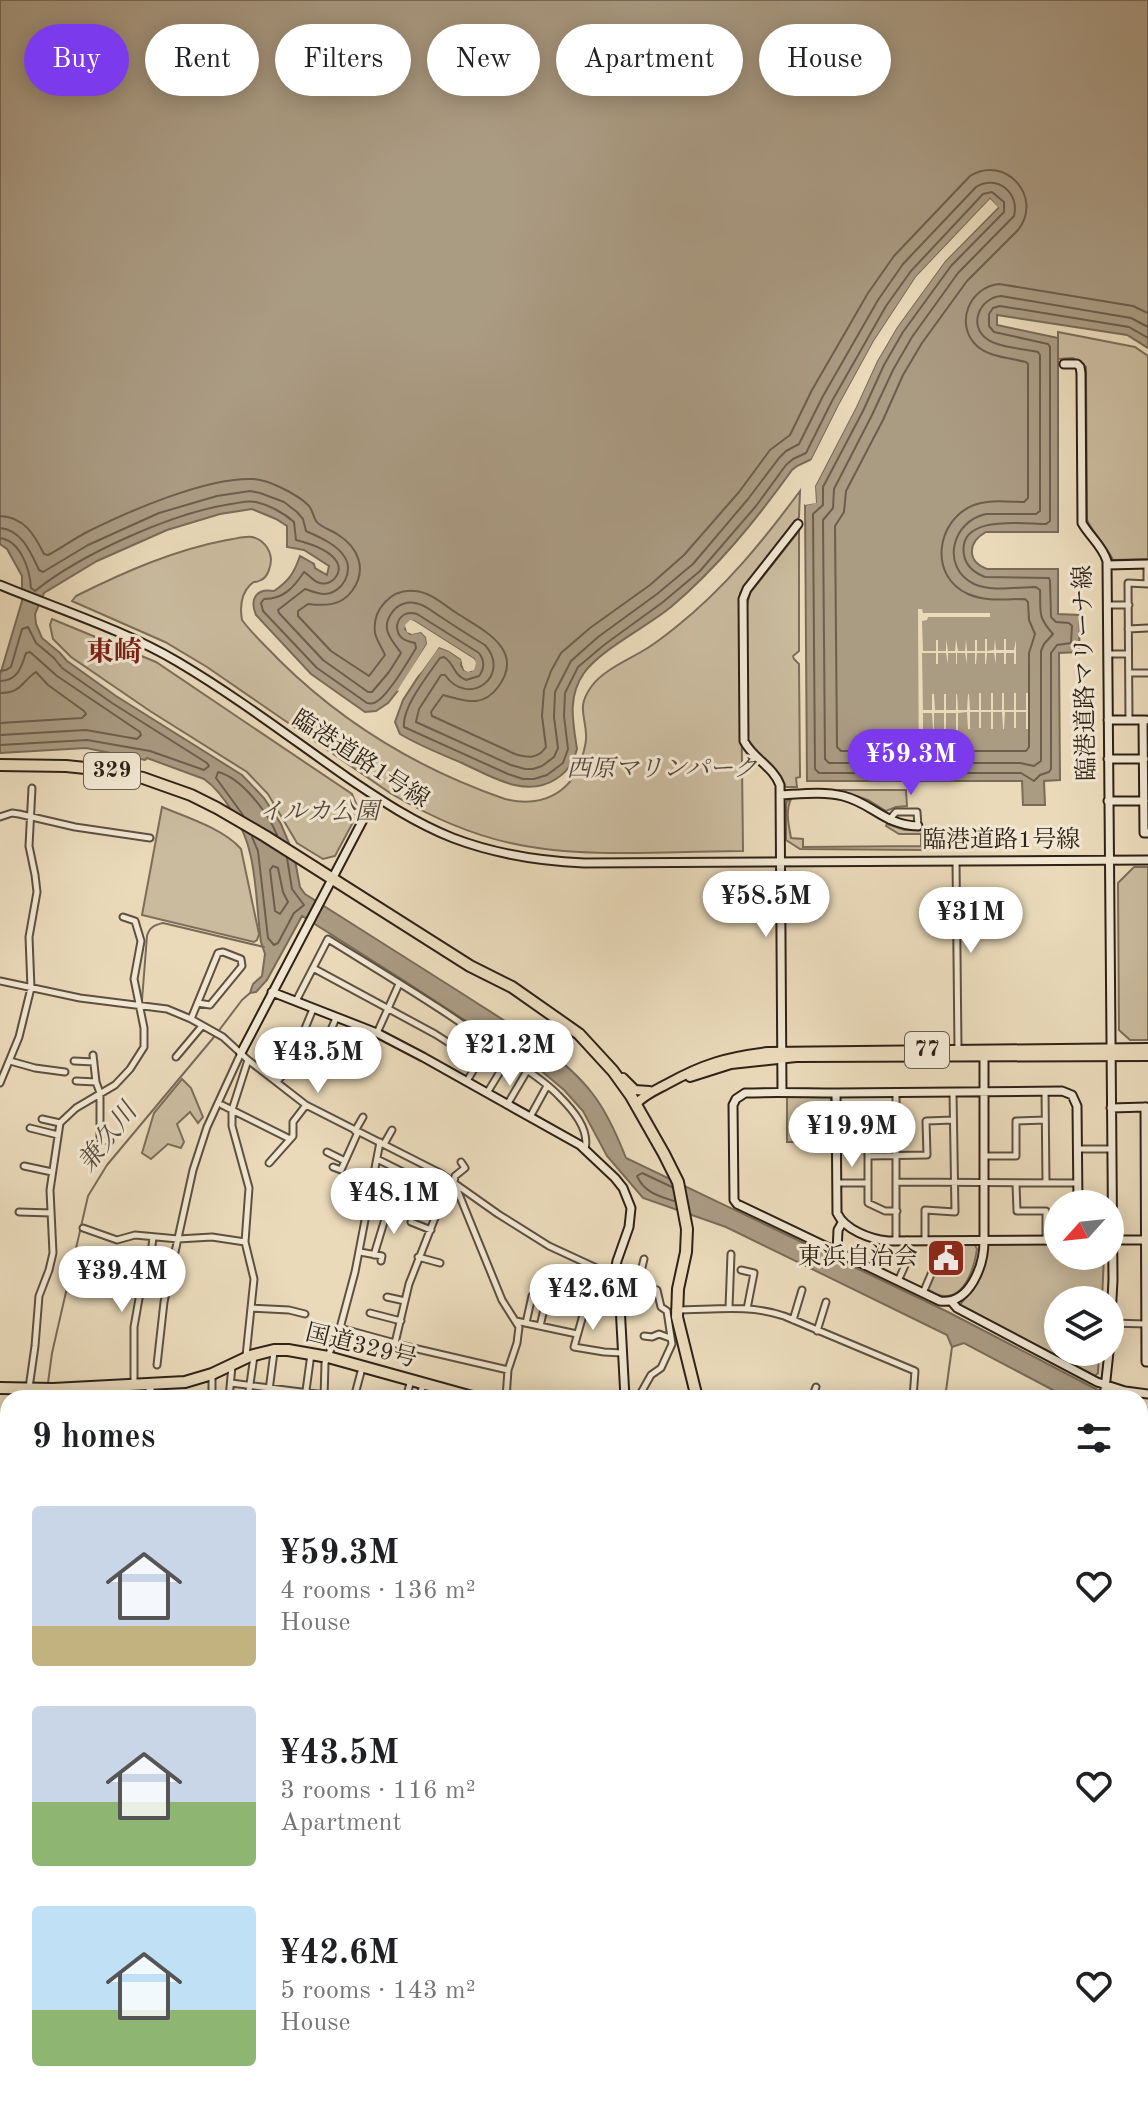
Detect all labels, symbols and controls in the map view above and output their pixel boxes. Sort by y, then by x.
chip: Buy [24,24,129,96]
chip: Rent [145,24,259,96]
chip: Filters [275,24,411,96]
chip: New [427,24,540,96]
chip: Apartment [556,24,743,96]
chip: House [759,24,891,96]
street label: 臨港道路マリーナ線 [1069,565,1100,781]
district label: 東崎 [86,636,142,668]
street label: 臨港道路1号線 [287,704,434,813]
pin: ¥59.3M [846,729,976,797]
text: ¥59.3M [866,742,956,768]
road number: 329 [84,753,140,789]
park label: 西原マリンパーク [567,756,757,782]
park label: イルカ公園 [259,799,383,825]
street label: 臨港道路1号線 [922,826,1080,853]
pin: ¥58.5M [701,871,831,939]
text: ¥58.5M [721,884,811,910]
pin: ¥31M [924,887,1018,955]
text: ¥31M [937,900,1005,926]
pin: ¥21.2M [445,1020,575,1088]
pin: ¥43.5M [253,1027,383,1095]
road number: 77 [905,1032,949,1068]
text: ¥21.2M [465,1033,555,1059]
text: ¥43.5M [273,1040,363,1066]
water label: 兼久川 [72,1096,144,1177]
pin: ¥19.9M [787,1101,917,1169]
text: ¥19.9M [807,1114,897,1140]
pin: ¥48.1M [329,1168,459,1236]
text: ¥48.1M [349,1181,439,1207]
north arrow [1044,1190,1124,1270]
map controls [1044,1190,1124,1366]
public building icon: 東浜自治会 [925,1237,967,1279]
place label: 東浜自治会 [798,1243,918,1270]
pin: ¥39.4M [57,1246,187,1314]
text: ¥39.4M [77,1259,167,1285]
pin: ¥42.6M [528,1264,658,1332]
text: ¥42.6M [548,1277,638,1303]
button: layers [1044,1286,1124,1366]
street label: 国道329号 [303,1319,420,1372]
icon: filters [1072,1416,1116,1460]
text: 9 homes [32,1421,155,1455]
text: ¥59.3M [280,1537,399,1571]
icon: home [96,1538,192,1634]
icon: heart [1072,1564,1116,1608]
text: 4 rooms · 136 m² [280,1578,476,1604]
text: House [280,1610,351,1636]
text: ¥43.5M [280,1737,399,1771]
icon: home [96,1738,192,1834]
icon: heart [1072,1764,1116,1808]
text: 3 rooms · 116 m² [280,1778,476,1804]
text: Apartment [280,1810,402,1836]
text: ¥42.6M [280,1937,399,1971]
icon: home [96,1938,192,2034]
icon: heart [1072,1964,1116,2008]
text: 5 rooms · 143 m² [280,1978,476,2004]
text: House [280,2010,351,2036]

